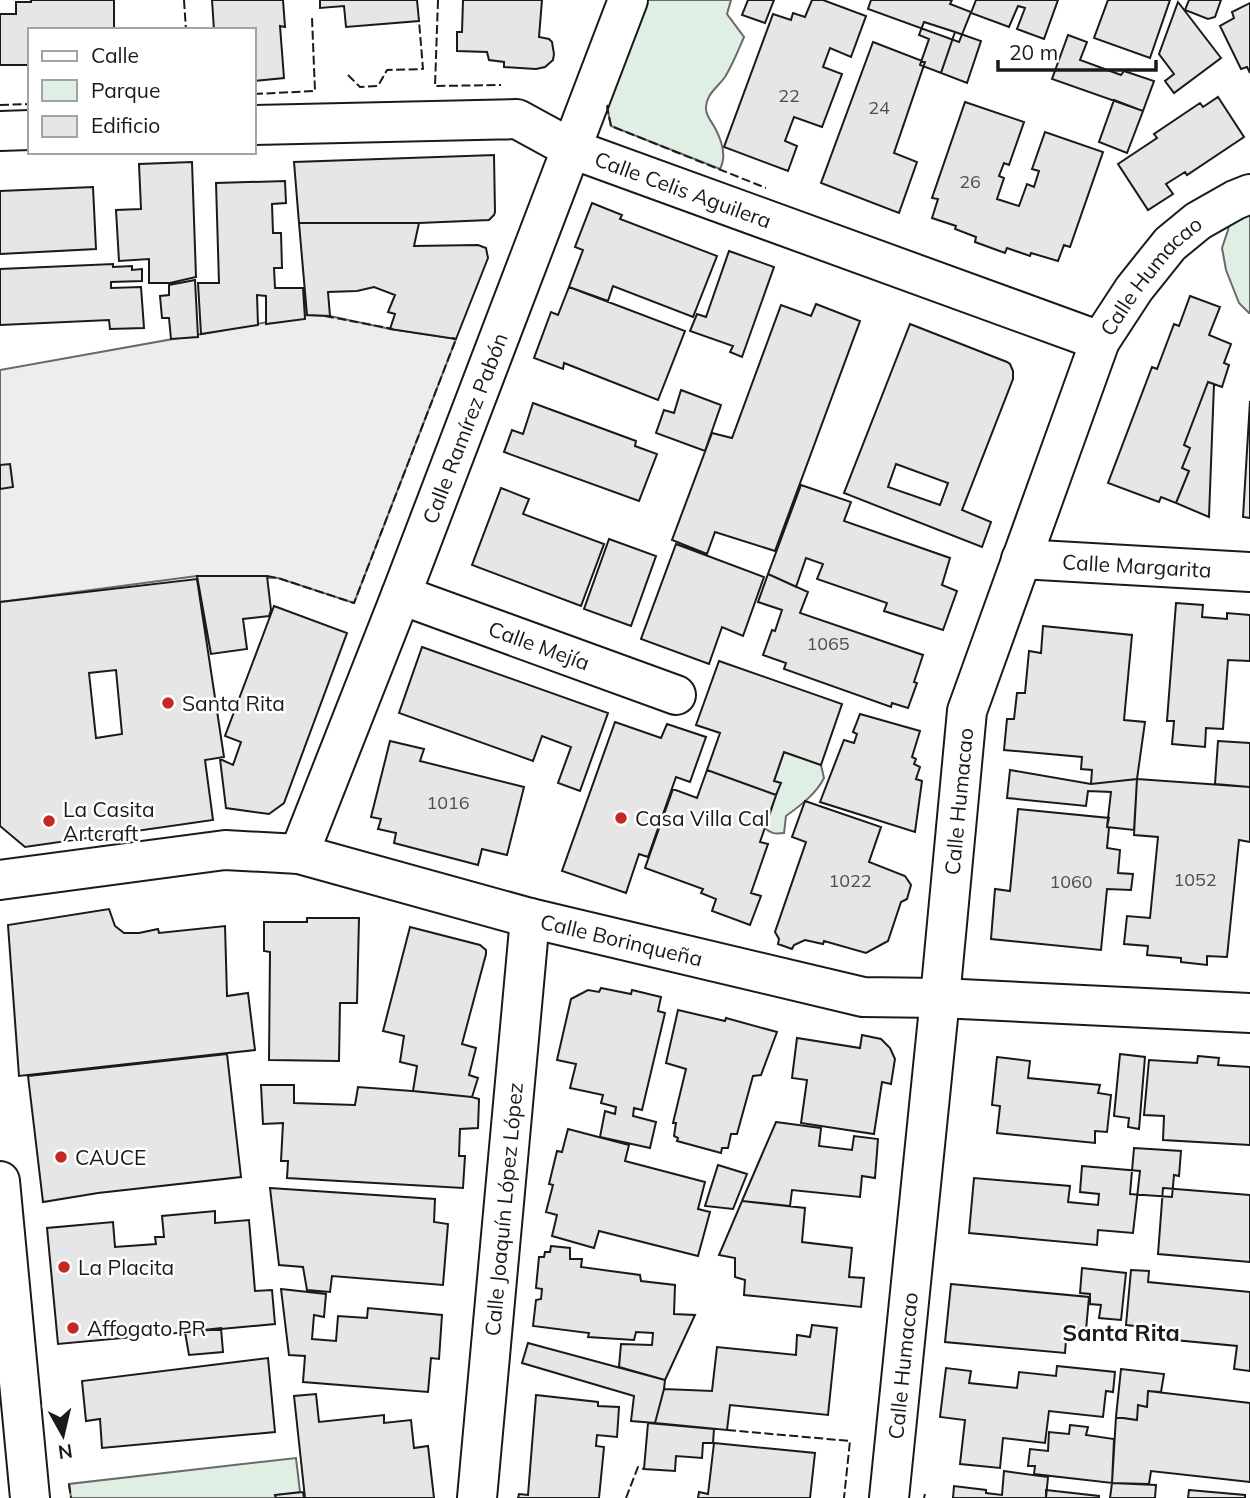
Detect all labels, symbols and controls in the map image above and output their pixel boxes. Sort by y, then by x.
legend [28,28,256,154]
scale bar [998,28,1156,72]
text: 20 m [1009,39,1058,65]
text: Calle [91,42,139,68]
text: Parque [91,77,160,103]
house number: 22 [778,84,800,107]
house number: 24 [868,96,890,119]
text: Edificio [91,112,160,138]
street label: Calle Celis Aguilera [591,145,775,233]
house number: 26 [959,170,981,193]
street label: Calle Humacao [1094,210,1207,341]
street label: Calle Ramírez Pabón [417,329,513,527]
street label: Calle Margarita [1061,548,1212,583]
street label: Calle Mejía [485,615,593,676]
house number: 1065 [806,632,850,655]
place label: Santa Rita [182,690,285,716]
marker: Santa Rita [160,695,176,711]
street label: Calle Humacao [939,727,978,876]
house number: 1016 [426,791,470,814]
place label: La Casita Artcraft [63,796,155,846]
place label: Casa Villa Cal [635,805,769,831]
marker: Casa Villa Cal [613,810,629,826]
marker: La Casita Artcraft [41,813,57,829]
house number: 1052 [1173,868,1217,891]
house number: 1022 [828,869,872,892]
house number: 1060 [1049,870,1093,893]
street label: Calle Borinqueña [538,908,705,972]
street label: Calle Joaquín López López [479,1081,528,1337]
place label: CAUCE [75,1144,146,1170]
marker: CAUCE [53,1149,69,1165]
place label: La Placita [78,1254,174,1280]
marker: La Placita [56,1259,72,1275]
street label: Calle Humacao [882,1291,923,1441]
place label: Affogato PR [87,1315,206,1341]
district label: Santa Rita [1062,1318,1180,1347]
marker: Affogato PR [65,1320,81,1336]
north arrow [28,1400,98,1470]
text: N [57,1439,74,1465]

